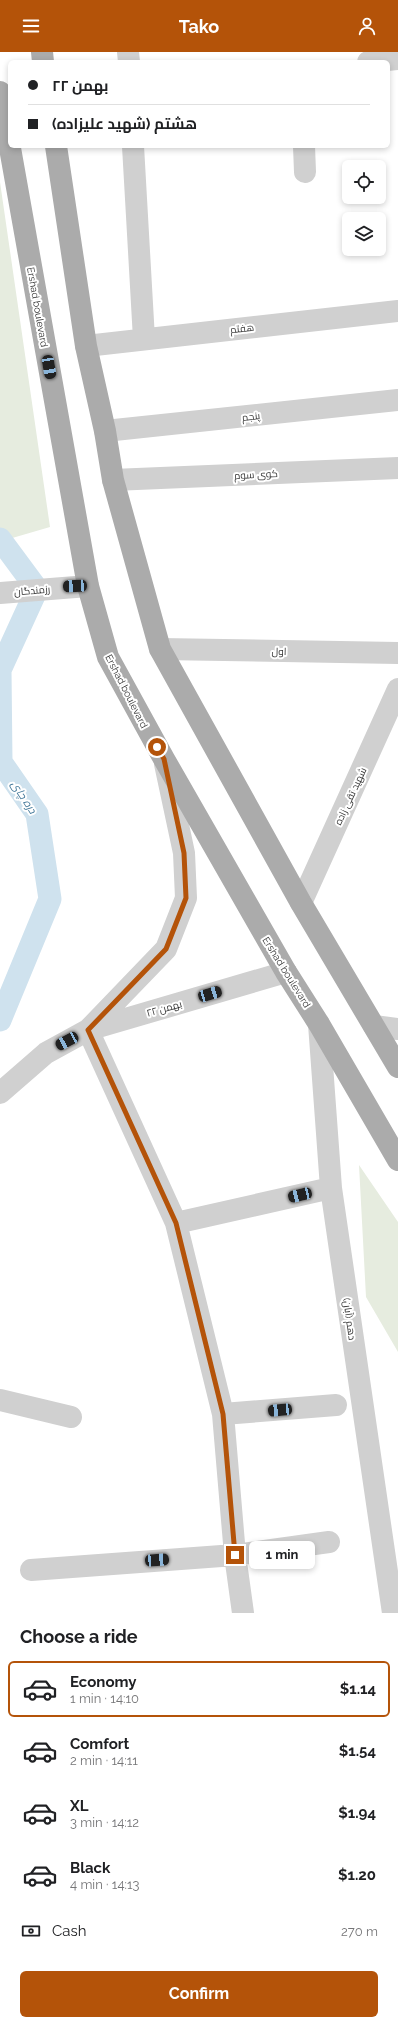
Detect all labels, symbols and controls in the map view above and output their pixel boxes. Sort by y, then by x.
icon: menu [20,15,42,37]
icon: person [356,15,378,37]
text: Tako [179,16,219,37]
text: ۲۲ بهمن [52,77,109,95]
text: هشتم (شهید علیزاده) [52,115,197,133]
map controls [342,160,386,256]
button: locate [342,160,386,204]
button: layers [342,212,386,256]
street label: Ershad boulevard [25,266,50,348]
street label: هفتم [230,322,255,337]
car [41,354,57,380]
street label: پنجم [241,410,261,425]
street label: کوی سوم [234,468,278,483]
car [63,579,87,593]
street label: رزمندگان [13,583,51,599]
street label: اول [271,646,286,658]
street label: Ershad boulevard [103,653,150,730]
route start [148,738,166,756]
street label: شهید تقی زاده [332,766,369,827]
water label: دره چای [7,778,39,817]
street label: Ershad boulevard [260,935,313,1010]
car [197,985,223,1003]
street label: ۲۲ بهمن [145,998,183,1020]
car [54,1030,80,1052]
car [287,1186,313,1204]
street label: دهم (آبان) [339,1297,358,1341]
car [268,1403,292,1417]
callout: 1 min [249,1541,315,1569]
route end [226,1546,244,1564]
text: 1 min [266,1547,298,1562]
car [145,1553,169,1567]
text: Choose a ride [20,1626,138,1647]
icon: car [22,1671,58,1707]
text: Economy [70,1673,137,1691]
text: $1.14 [340,1680,376,1698]
text: 1 min · 14:10 [70,1691,139,1706]
icon: car [22,1733,58,1769]
text: Comfort [70,1735,129,1753]
text: $1.54 [339,1742,376,1760]
text: 2 min · 14:11 [70,1753,138,1768]
icon: car [22,1795,58,1831]
text: XL [70,1797,88,1815]
text: $1.94 [338,1804,376,1822]
text: 3 min · 14:12 [70,1815,139,1830]
icon: car [22,1857,58,1893]
text: Black [70,1859,110,1877]
text: $1.20 [338,1866,376,1884]
text: 4 min · 14:13 [70,1877,139,1892]
icon: cash [20,1920,42,1942]
text: Cash [52,1922,86,1940]
text: 270 m [341,1924,378,1939]
button: Confirm [20,1971,378,2017]

